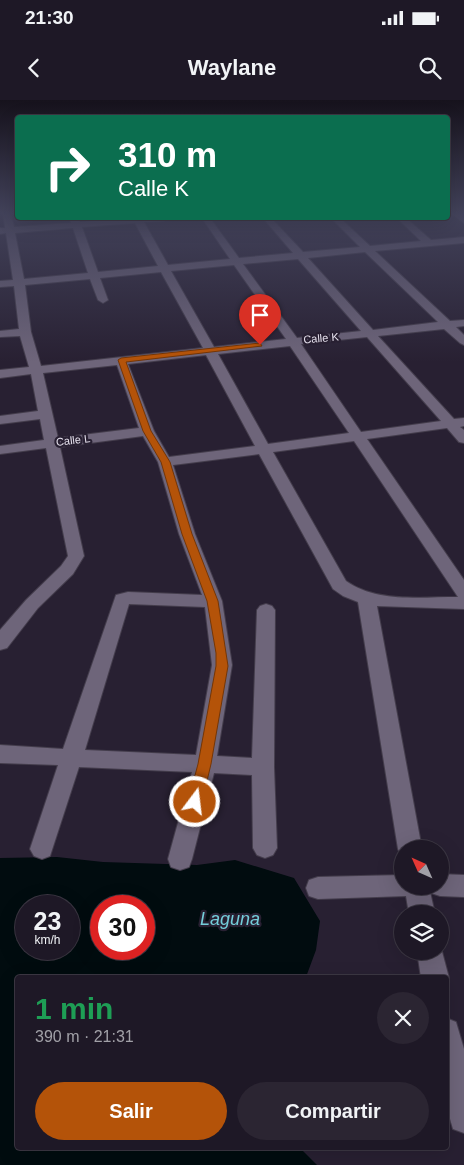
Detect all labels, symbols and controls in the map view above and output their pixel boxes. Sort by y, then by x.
text: 21:30 [25,7,74,28]
icon: back [20,54,48,82]
icon: search [416,54,444,82]
text: Waylane [188,55,276,80]
icon: right [35,135,100,200]
text: 310 m [118,135,217,174]
text: Calle K [118,176,189,201]
pin [239,294,281,345]
icon: arrive [246,301,274,329]
street label: Calle K [303,330,340,346]
street label: Calle L [55,432,91,448]
position arrow [168,775,220,827]
north arrow [394,840,449,895]
map controls [394,840,449,960]
speed limit sign: 30 [90,895,155,960]
button: layers [394,905,449,960]
text: 23 [34,907,61,935]
water label: Laguna [200,909,260,929]
text: km/h [34,933,61,947]
text: 1 min [35,992,113,1025]
button: close [377,992,429,1044]
text: 390 m · 21:31 [35,1028,134,1045]
button: Salir [35,1082,227,1140]
button: Compartir [237,1082,429,1140]

